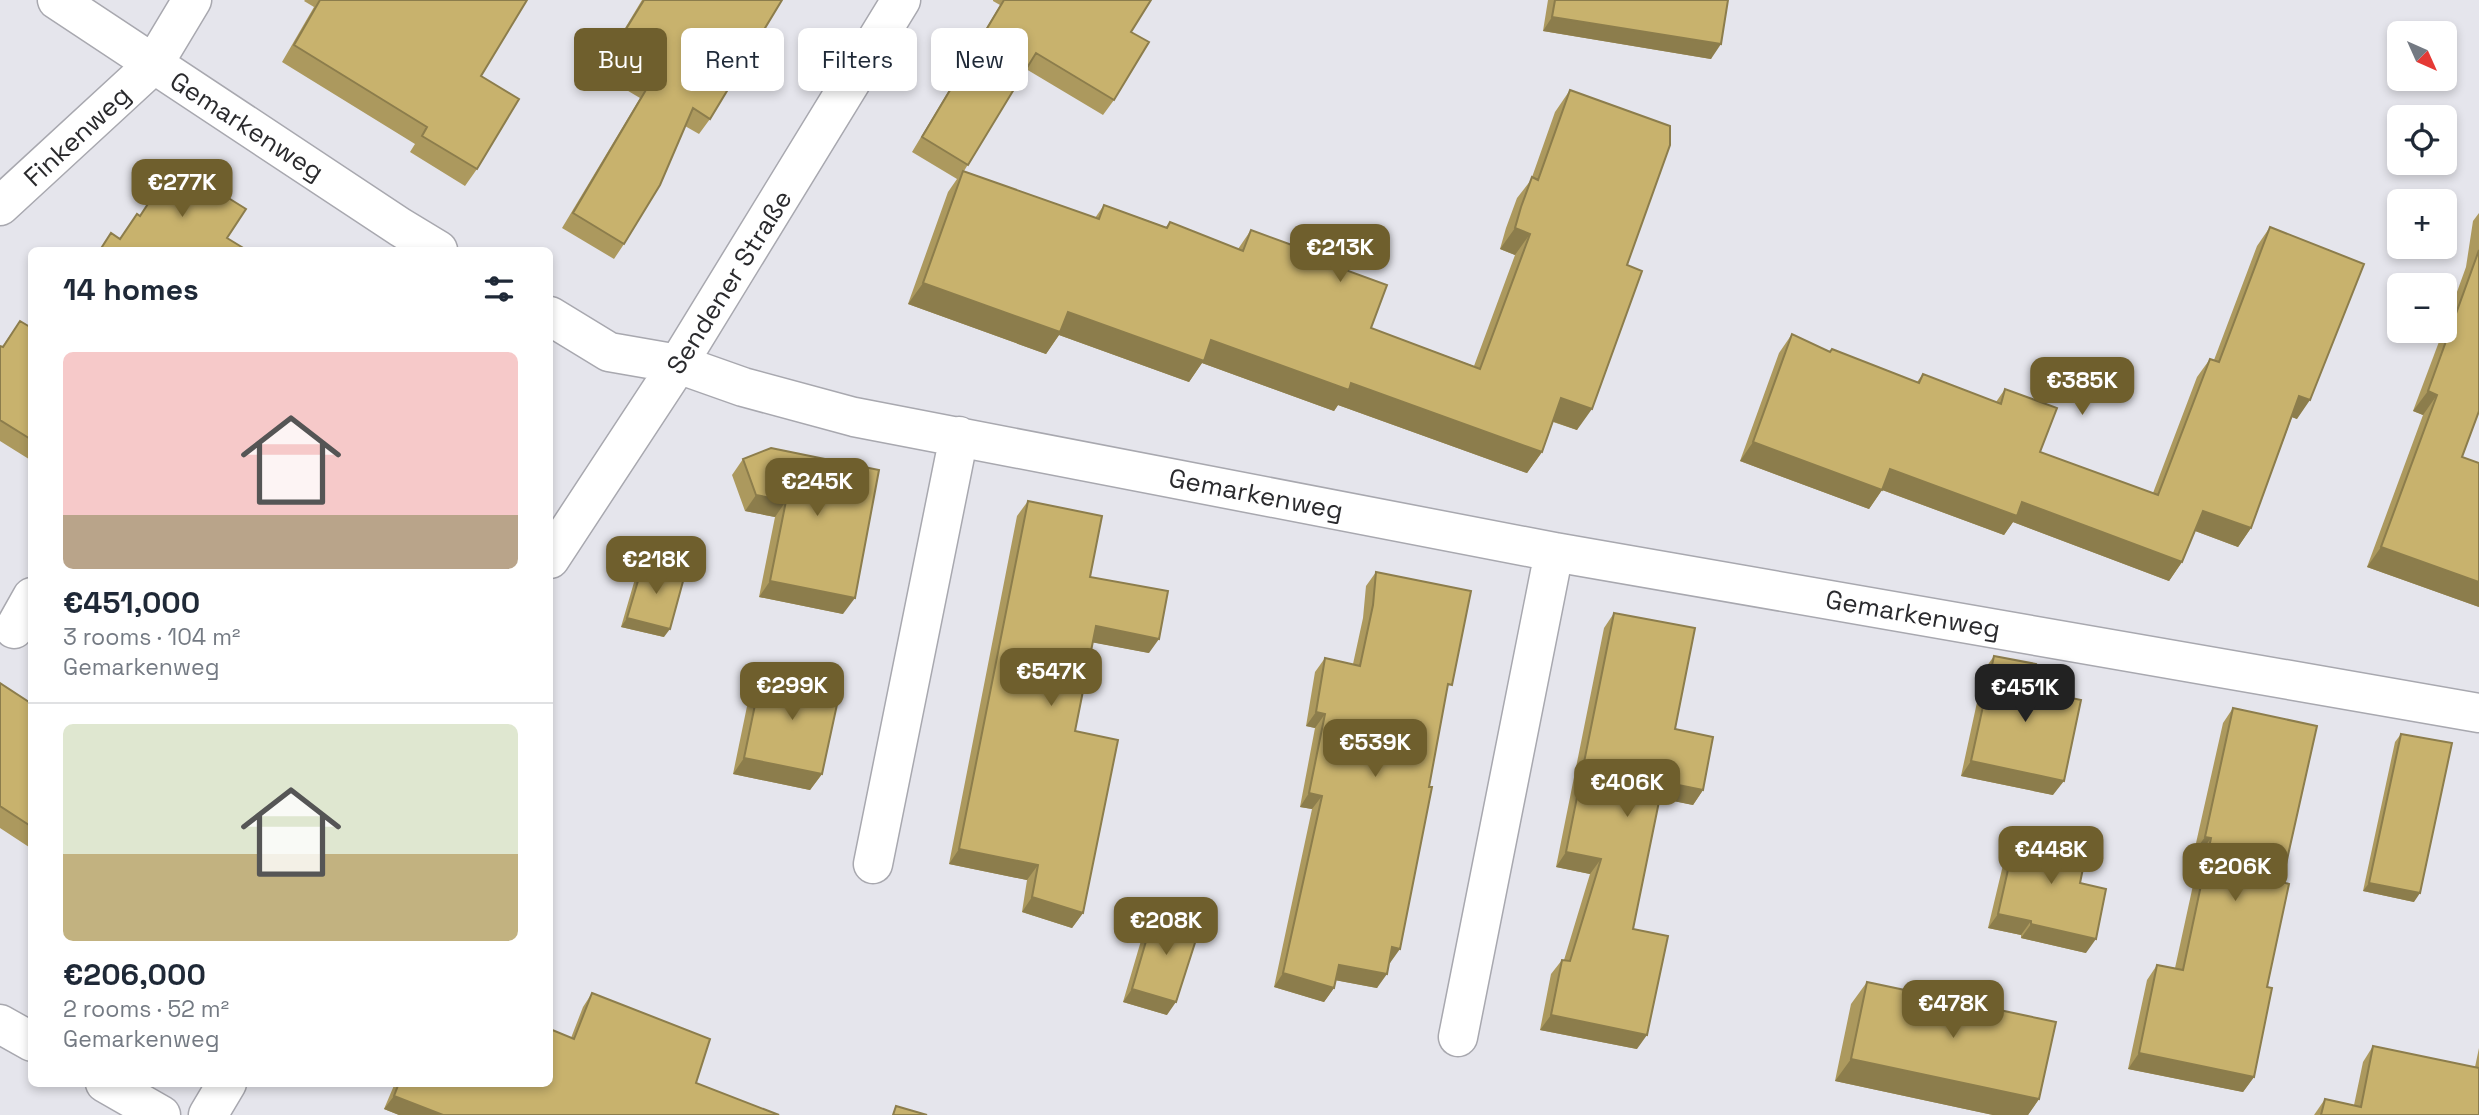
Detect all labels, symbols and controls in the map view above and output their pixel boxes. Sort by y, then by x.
north arrow [2387,21,2457,91]
map controls [2387,21,2457,343]
chip: Buy [574,28,667,91]
chip: Rent [681,28,784,91]
chip: Filters [798,28,917,91]
chip: New [931,28,1028,91]
street label: Gemarkenweg [164,64,330,188]
street label: Finkenweg [17,78,137,194]
button: locate [2387,105,2457,175]
pin: €277K [133,160,231,219]
text: €277K [148,167,216,197]
street label: Sendener Straße [659,183,799,381]
button: + [2387,189,2457,259]
pin: €213K [1291,224,1389,284]
text: €213K [1306,232,1374,262]
text: 14 homes [63,270,199,309]
icon: filters [480,270,518,308]
button: − [2387,273,2457,343]
pin: €385K [2033,358,2131,417]
text: €385K [2046,365,2118,395]
icon: home [228,397,354,523]
pin: €245K [768,458,866,518]
street label: Gemarkenweg [1166,460,1346,528]
text: €245K [781,466,853,496]
pin: €218K [607,536,705,596]
text: €218K [622,544,690,574]
street label: Gemarkenweg [1823,582,2003,646]
text: €451,000 [63,583,200,622]
text: 3 rooms · 104 m² [63,622,240,652]
pin: €547K [1002,648,1100,708]
text: Gemarkenweg [63,652,219,682]
text: €547K [1016,656,1086,686]
pin: €299K [743,662,841,722]
pin: €451K [1976,664,2074,724]
text: €299K [756,670,828,700]
text: €451K [1991,672,2059,702]
pin: €539K [1326,720,1424,779]
text: €539K [1339,727,1411,757]
pin: €406K [1578,760,1676,819]
text: €406K [1590,767,1664,797]
icon: home [228,769,354,895]
pin: €448K [2002,826,2100,886]
text: €448K [2014,834,2088,864]
pin: €206K [2186,844,2284,903]
text: €206K [2199,851,2271,881]
pin: €208K [1117,898,1215,957]
text: €208K [1130,905,1202,935]
text: €206,000 [63,955,206,994]
pin: €478K [1904,981,2002,1040]
text: €478K [1918,988,1988,1018]
text: 2 rooms · 52 m² [63,994,229,1024]
text: Gemarkenweg [63,1024,219,1054]

